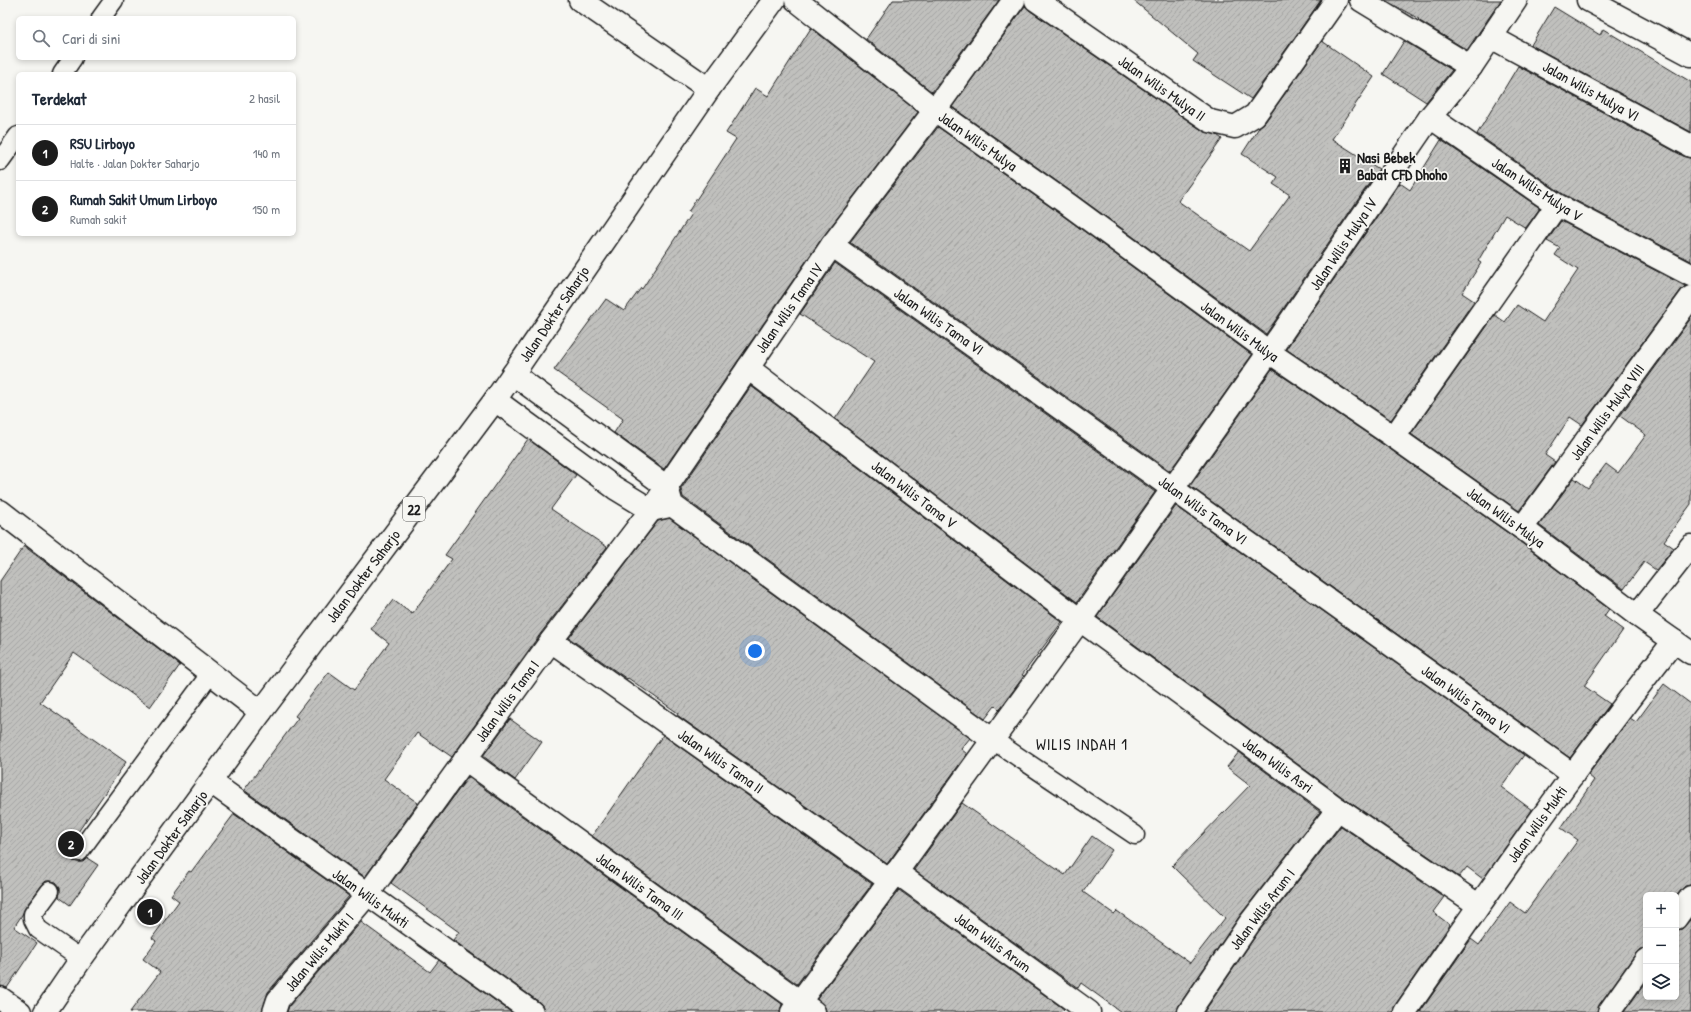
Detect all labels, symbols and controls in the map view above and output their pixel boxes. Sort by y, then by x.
search box [16,16,296,60]
icon: search [30,27,52,49]
text: Cari di sini [62,28,121,49]
street label: Jalan Wilis Mulya II [1114,50,1210,126]
street label: Jalan Wilis Mulya VI [1539,56,1643,126]
text: Terdekat [32,87,86,110]
text: 2 hasil [249,89,280,107]
street label: Jalan Wilis Mulya [934,106,1022,176]
text: RSU Lirboyo [70,133,135,154]
text: 1 [43,144,47,162]
text: 140 m [253,144,280,162]
place label: Nasi Bebek Babat CFD Dhoho [1357,147,1447,185]
street label: Jalan Wilis Mulya V [1488,152,1587,226]
text: Halte · Jalan Dokter Saharjo [70,154,200,172]
building icon: Nasi Bebek Babat CFD Dhoho [1336,157,1354,175]
text: Rumah Sakit Umum Lirboyo [70,189,217,210]
street label: Jalan Wilis Mulya IV [1304,193,1382,294]
text: 2 [42,200,48,218]
text: 150 m [252,200,280,218]
text: Rumah sakit [70,210,126,228]
street label: Jalan Wilis Tama IV [750,258,828,357]
street label: Jalan Dokter Saharjo [514,262,594,366]
street label: Jalan Wilis Tama VI [890,282,988,360]
street label: Jalan Wilis Mulya [1197,296,1283,367]
street label: Jalan Wilis Mulya VIII [1565,360,1649,464]
street label: Jalan Wilis Tama V [867,455,961,533]
street label: Jalan Wilis Tama VI [1154,471,1252,549]
street label: Jalan Wilis Mulya [1463,482,1549,553]
road number: 22 [403,497,425,521]
street label: Jalan Dokter Saharjo [321,525,405,627]
your location [745,641,765,661]
street label: Jalan Wilis Tama I [470,656,544,746]
street label: Jalan Wilis Tama VI [1417,660,1515,738]
street label: Jalan Wilis Tama II [674,724,768,798]
street label: Jalan Wilis Asri [1238,732,1318,798]
district label: WILIS INDAH 1 [1036,733,1128,755]
street label: Jalan Wilis Mukti [1502,781,1572,867]
street label: Jalan Dokter Saharjo [130,786,212,888]
pin: 2 [58,829,84,859]
street label: Jalan Wilis Tama III [592,847,688,925]
street label: Jalan Wilis Mukti [328,863,414,933]
street label: Jalan Wilis Arum I [1224,864,1300,954]
map controls [1643,892,1679,1000]
button: + [1643,892,1679,928]
pin: 1 [137,897,163,927]
street label: Jalan Wilis Arum [950,907,1036,977]
street label: Jalan Wilis Mukti I [280,908,358,996]
button: − [1643,928,1679,964]
button: layers [1643,964,1679,1000]

